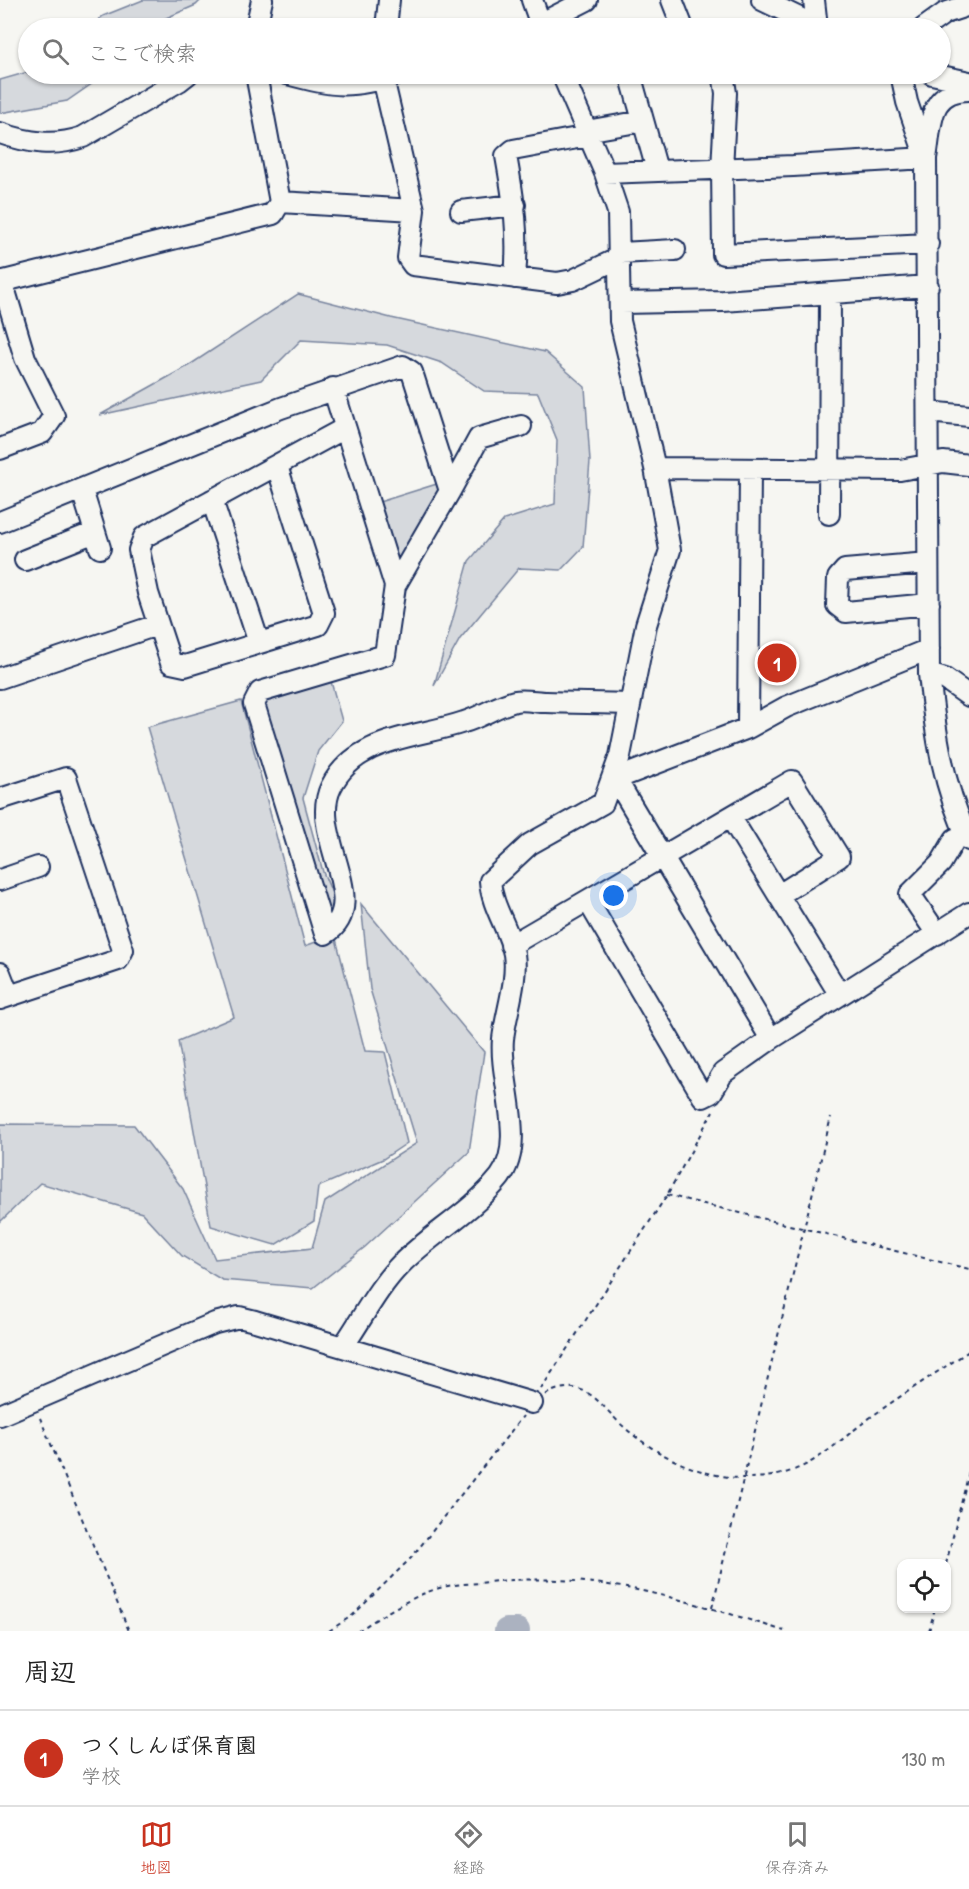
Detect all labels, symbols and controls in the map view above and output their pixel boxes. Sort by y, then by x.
search box [18,18,951,84]
icon: search [39,35,72,68]
text: ここで検索 [87,38,197,68]
pin: 1 [758,640,796,686]
your location [599,881,628,910]
map controls [897,1559,951,1613]
button: locate [897,1559,951,1613]
text: 周辺 [24,1654,76,1689]
text: つくしんぼ保育園 [81,1730,257,1760]
text: 1 [40,1745,47,1772]
text: 130 m [902,1745,945,1772]
text: 学校 [81,1762,121,1789]
tab: 地図 [140,1818,173,1878]
tab: 経路 [452,1818,485,1878]
tab: 保存済み [765,1818,829,1878]

